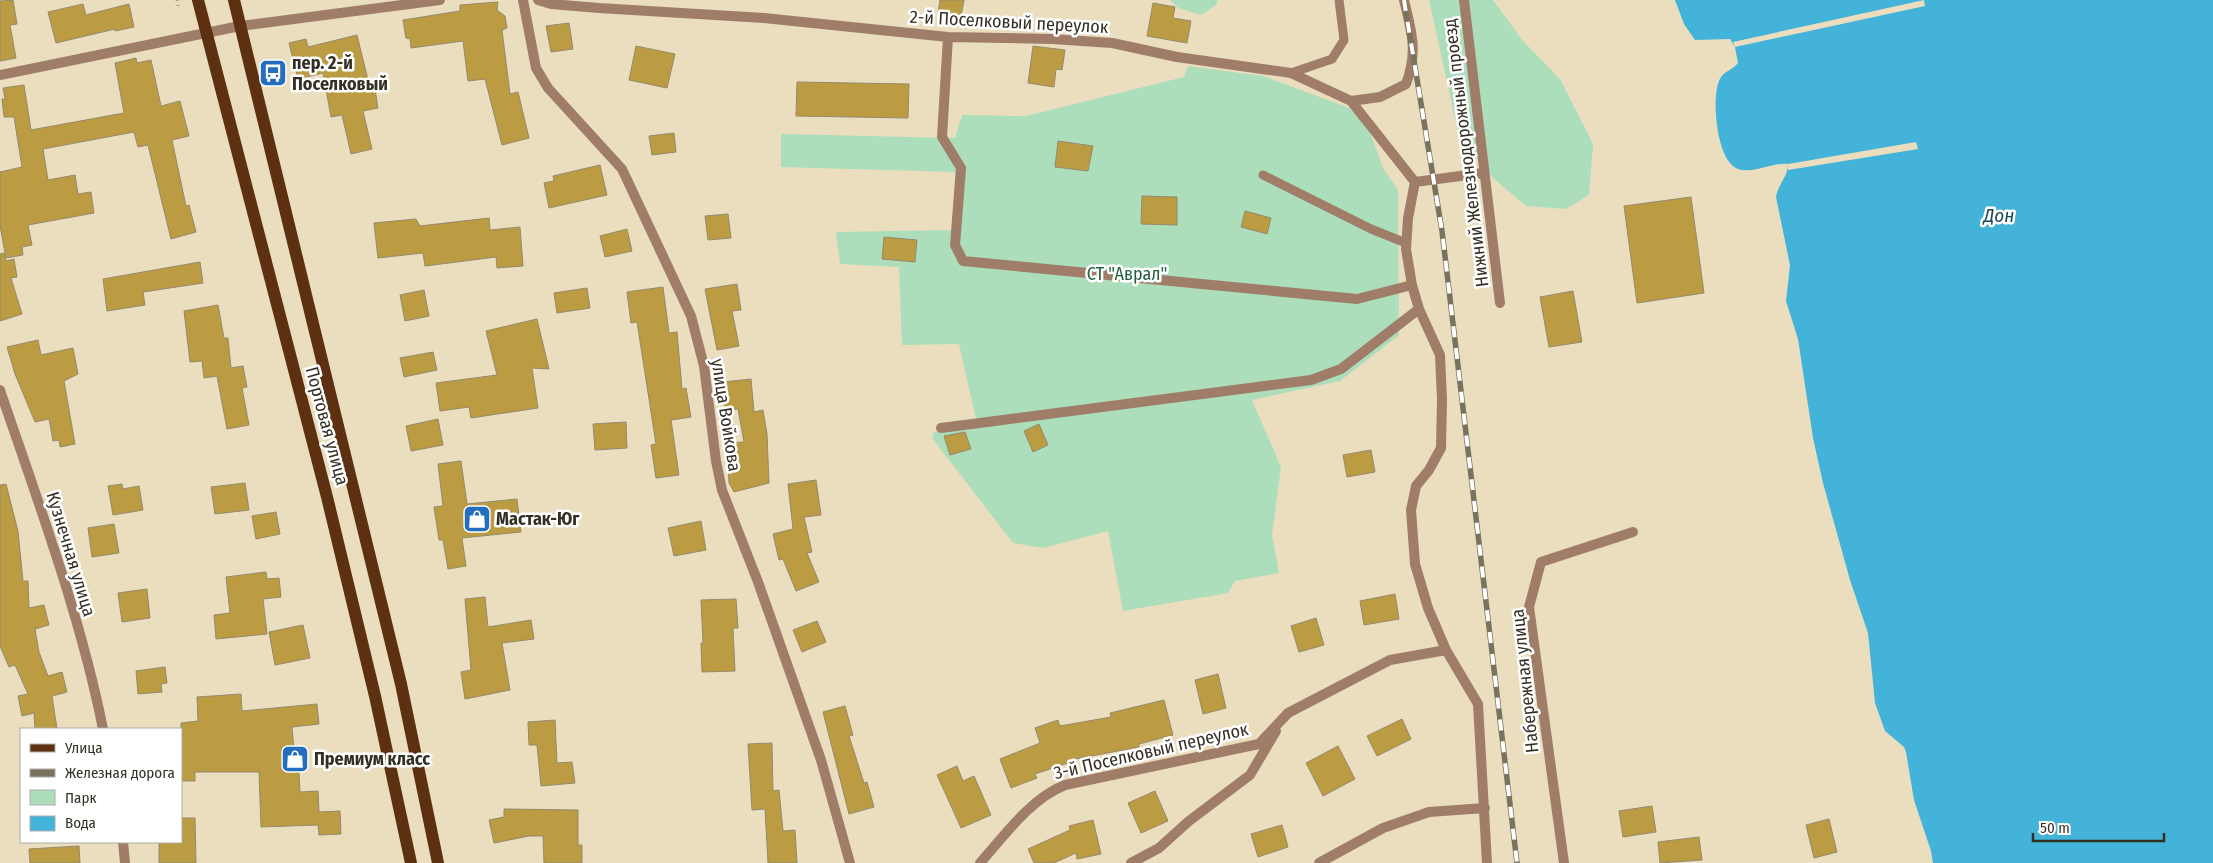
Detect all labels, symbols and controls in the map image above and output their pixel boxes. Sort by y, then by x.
street label: 2-й Поселковый переулок [909,6,1109,38]
street label: Нижний Железнодорожный проезд [1439,18,1493,288]
place label: пер. 2-й Поселковый [292,52,388,95]
bus stop icon: пер. 2-й Поселковый [258,58,288,88]
water label: Дон [1982,204,2014,227]
park label: СТ "Аврал" [1087,263,1167,285]
street label: улица Войкова [706,357,746,473]
street label: Портовая улица [301,364,353,488]
street label: Кузнечная улица [42,489,100,619]
shop icon: Мастак-Юг [462,504,492,534]
place label: Мастак-Юг [496,508,580,530]
street label: Набережная улица [1506,608,1543,754]
street label: 3-й Поселковый переулок [1052,718,1251,784]
legend [20,728,182,843]
text: Улица [64,739,103,757]
shop icon: Премиум класс [280,744,310,774]
place label: Премиум класс [314,748,430,770]
text: Железная дорога [65,764,175,782]
text: Парк [65,789,96,807]
scale bar [2033,810,2164,842]
text: Вода [65,814,96,832]
text: 50 m [2040,819,2070,837]

